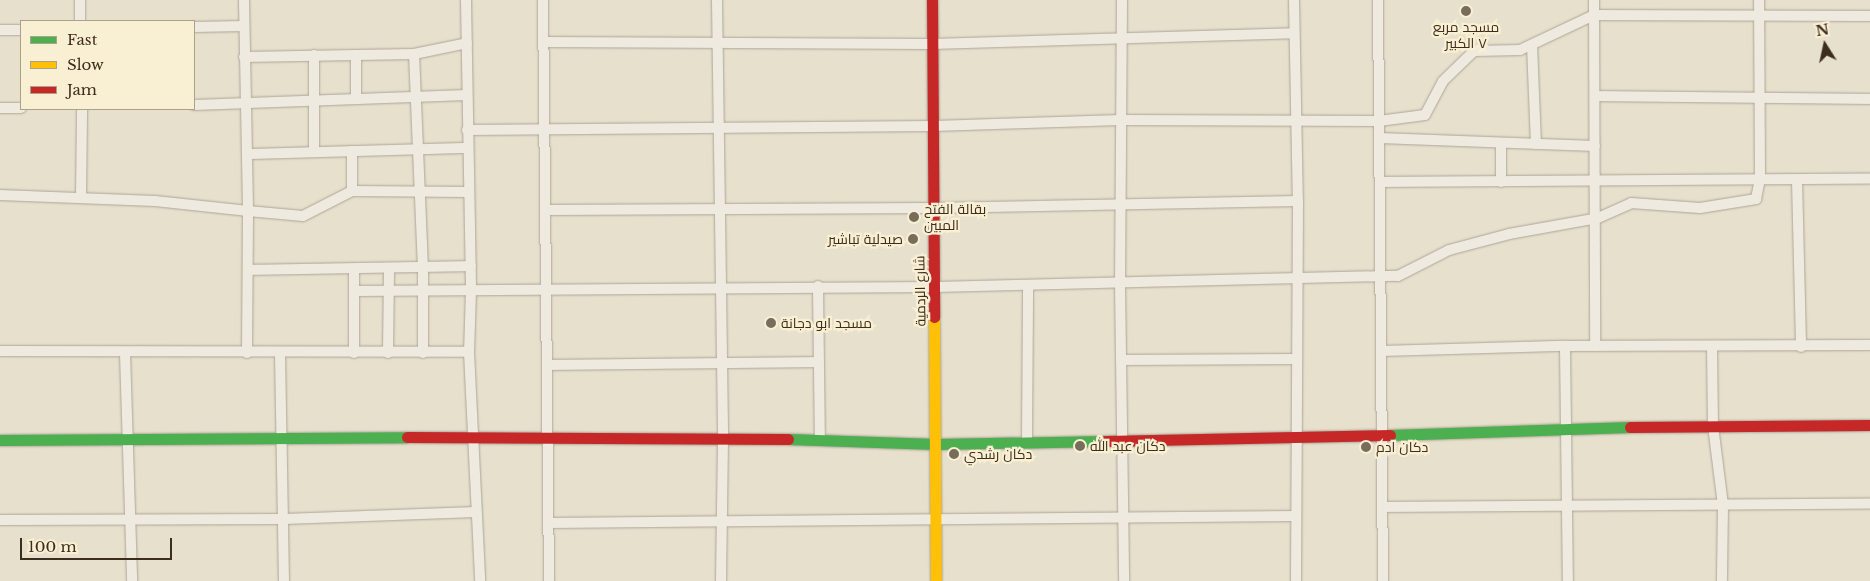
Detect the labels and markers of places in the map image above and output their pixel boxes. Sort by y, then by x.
marker: مسجد مربع ٧ الكبير [1460,5,1472,17]
place label: مسجد مربع ٧ الكبير [1433,19,1499,52]
place label: بقالة الفتح المبين [924,201,986,233]
marker: بقالة الفتح المبين [908,211,920,223]
place label: صيدلية تباشير [828,231,903,247]
marker: صيدلية تباشير [907,233,919,245]
place label: مسجد ابو دجانة [781,315,872,331]
marker: مسجد ابو دجانة [765,317,777,329]
place label: دكان عبد الله [1090,438,1165,454]
place label: دكان ادم [1376,439,1428,455]
marker: دكان عبد الله [1074,440,1086,452]
marker: دكان ادم [1360,441,1372,453]
place label: دكان رشدي [964,446,1032,462]
marker: دكان رشدي [948,448,960,460]

